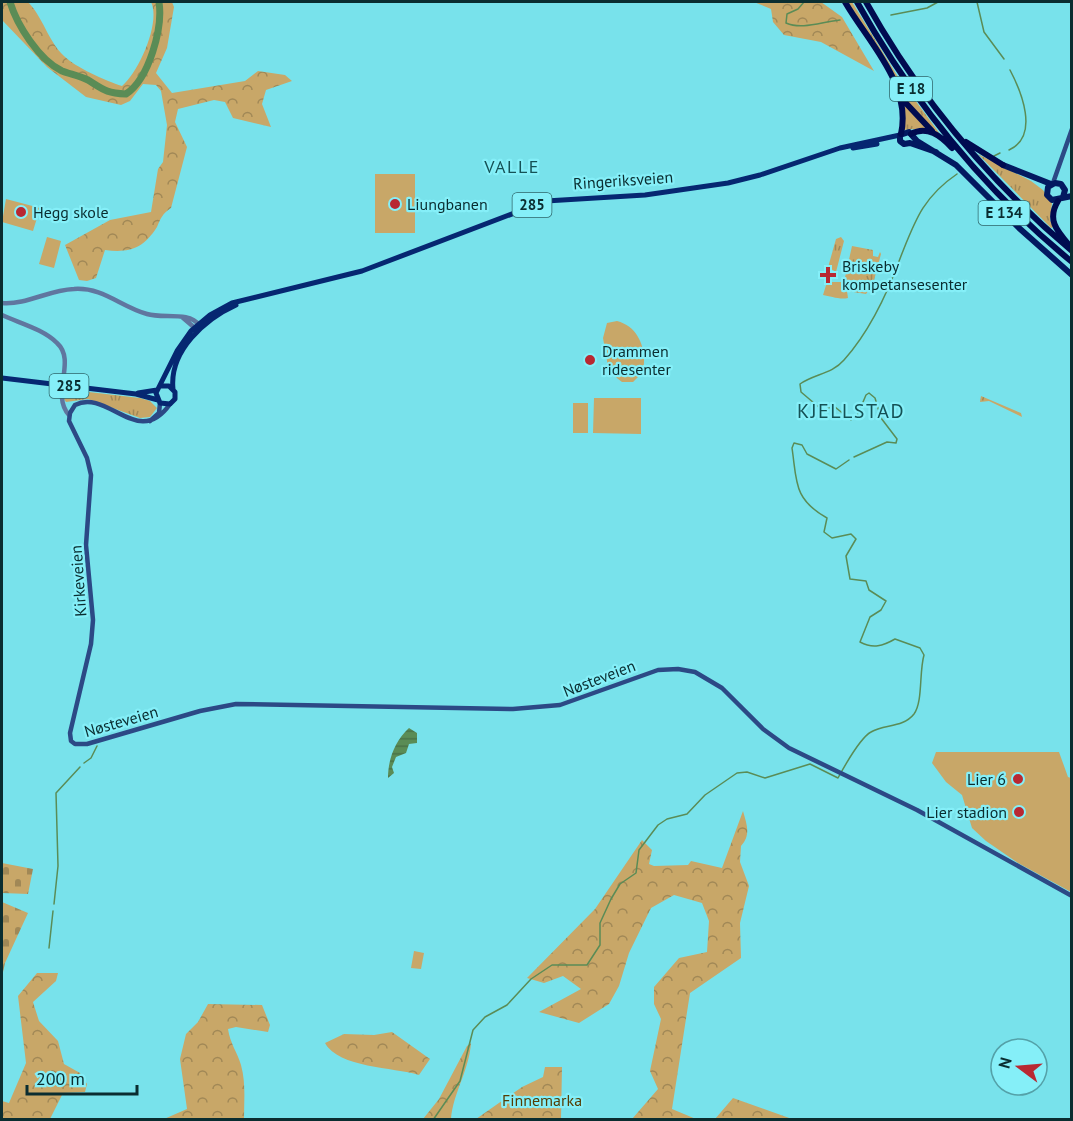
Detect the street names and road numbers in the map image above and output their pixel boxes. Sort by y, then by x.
road number: E 18 [890,77,932,101]
street label: Ringeriksveien [572,167,674,193]
road number: 285 [512,193,552,217]
road number: E 134 [978,201,1030,225]
road number: 285 [50,374,88,398]
street label: Kirkeveien [66,545,90,617]
street label: Nøsteveien [560,655,638,701]
street label: Nøsteveien [82,701,160,741]

